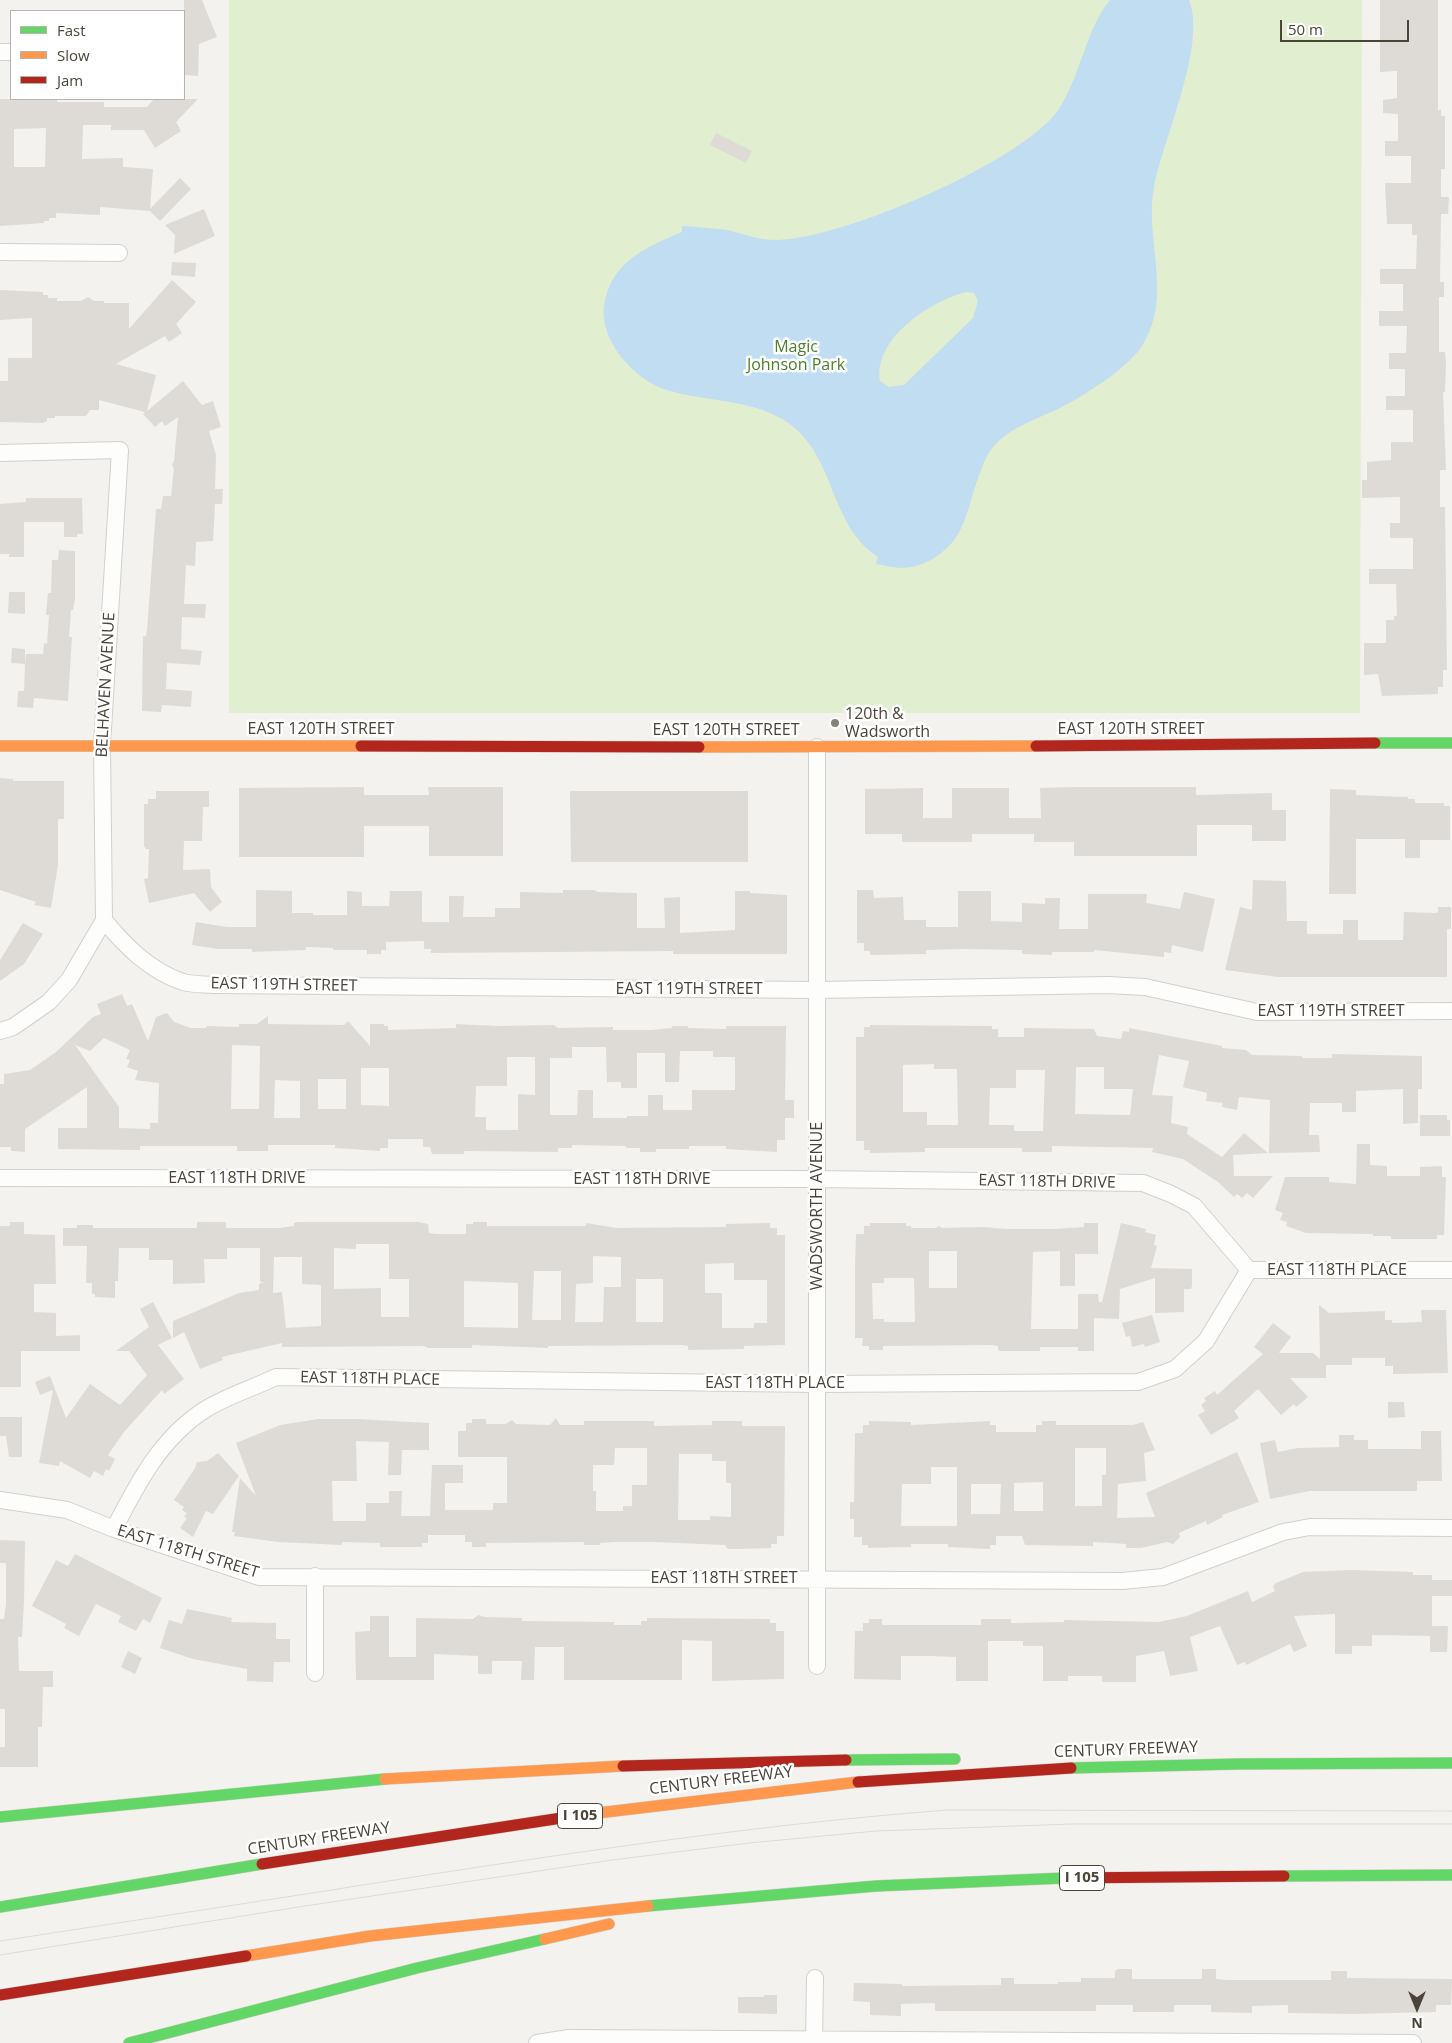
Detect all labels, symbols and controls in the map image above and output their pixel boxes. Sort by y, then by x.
legend [10,10,185,100]
scale bar [1282,10,1411,42]
text: 50 m [1288,19,1323,39]
text: Fast [57,20,86,40]
text: Slow [57,45,90,65]
text: Jam [57,70,83,90]
park label: Magic Johnson Park [747,337,845,375]
street label: BELHAVEN AVENUE [93,612,119,758]
place label: 120th & Wadsworth [845,704,930,742]
marker: 120th & Wadsworth [829,717,841,729]
street label: EAST 120TH STREET [247,719,395,739]
street label: EAST 120TH STREET [1057,719,1205,739]
street label: EAST 120TH STREET [652,720,800,740]
street label: EAST 119TH STREET [210,974,358,996]
street label: EAST 119TH STREET [615,979,763,999]
street label: EAST 119TH STREET [1257,1001,1405,1021]
street label: WADSWORTH AVENUE [807,1122,827,1290]
street label: EAST 118TH DRIVE [168,1168,306,1188]
street label: EAST 118TH DRIVE [573,1169,711,1189]
street label: EAST 118TH DRIVE [978,1171,1116,1193]
street label: EAST 118TH PLACE [1267,1260,1407,1280]
street label: EAST 118TH PLACE [300,1368,440,1390]
street label: EAST 118TH PLACE [705,1373,845,1393]
street label: EAST 118TH STREET [115,1521,261,1583]
street label: EAST 118TH STREET [650,1568,798,1588]
street label: CENTURY FREEWAY [1054,1738,1198,1762]
street label: CENTURY FREEWAY [648,1763,794,1799]
road number: I 105 [558,1804,602,1828]
street label: CENTURY FREEWAY [246,1818,392,1860]
road number: I 105 [1060,1866,1104,1890]
north arrow [1392,1983,1442,2033]
text: N [1411,2014,1423,2033]

